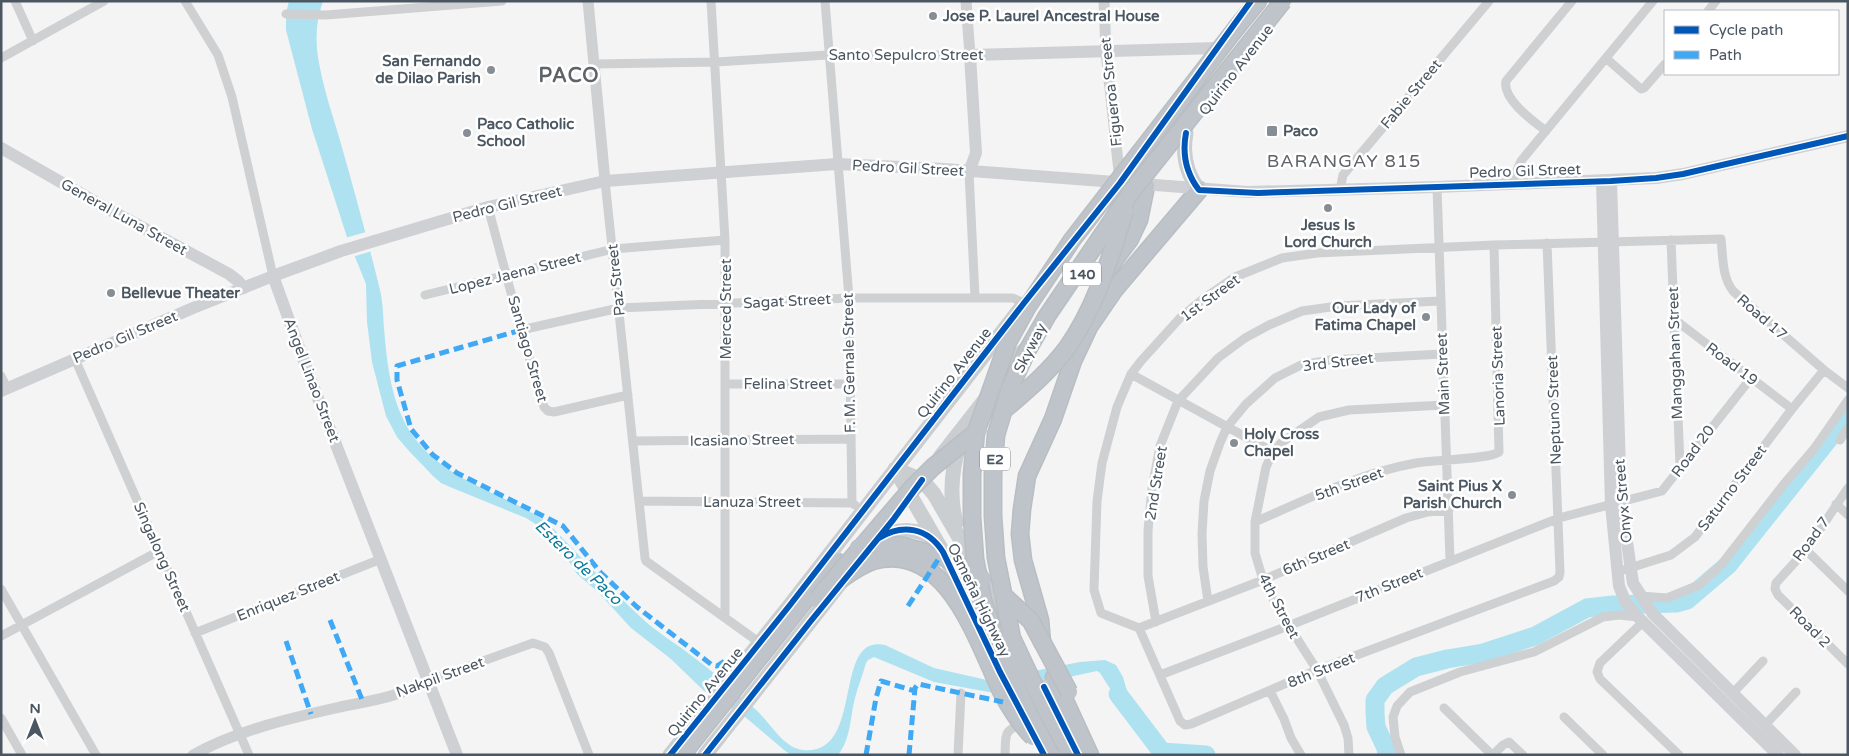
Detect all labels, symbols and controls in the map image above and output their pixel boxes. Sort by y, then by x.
place label: Jose P. Laurel Ancestral House [942,7,1160,25]
marker: Jose P. Laurel Ancestral House [927,10,939,22]
legend [1664,10,1839,75]
street label: Quirino Avenue [1195,21,1277,119]
text: Cycle path [1709,21,1783,39]
street label: Figueroa Street [1096,36,1126,147]
street label: Santo Sepulcro Street [829,46,984,64]
text: Path [1709,46,1742,64]
place label: San Fernando de Dilao Parish [375,52,481,87]
street label: Fabie Street [1377,56,1445,132]
marker: San Fernando de Dilao Parish [485,64,497,76]
district label: PACO [539,64,599,88]
place label: Paco Catholic School [477,115,574,150]
place label: Paco [1283,122,1318,140]
marker: Paco [1265,124,1279,138]
marker: Paco Catholic School [461,127,473,139]
district label: BARANGAY 815 [1267,150,1421,172]
street label: Pedro Gil Street [852,156,965,180]
street label: Pedro Gil Street [1469,160,1582,182]
street label: General Luna Street [58,175,190,259]
street label: Pedro Gil Street [451,182,564,226]
marker: Jesus Is Lord Church [1322,202,1334,214]
place label: Jesus Is Lord Church [1284,216,1372,251]
street label: Paz Street [603,243,629,317]
street label: Lopez Jaena Street [447,248,583,298]
street label: Merced Street [717,258,735,359]
road number: 140 [1063,262,1101,286]
street label: 1st Street [1177,270,1243,326]
place label: Bellevue Theater [121,284,240,302]
street label: Manggahan Street [1664,286,1686,420]
marker: Bellevue Theater [105,287,117,299]
street label: Sagat Street [743,290,832,312]
street label: Road 17 [1733,290,1791,344]
street label: F. M. Gernale Street [839,292,859,433]
street label: Santiago Street [504,294,552,405]
place label: Our Lady of Fatima Chapel [1315,299,1416,335]
street label: Pedro Gil Street [70,307,180,367]
marker: Our Lady of Fatima Chapel [1420,311,1432,323]
street label: Angel Linao Street [280,315,344,445]
street label: Skyway [1010,320,1050,376]
street label: Quirino Avenue [913,324,995,422]
street label: Lanoria Street [1487,325,1509,426]
street label: Main Street [1433,332,1453,416]
street label: Road 19 [1702,339,1762,389]
street label: 3rd Street [1302,349,1375,375]
street label: Neptuno Street [1543,355,1565,465]
street label: Felina Street [744,375,833,393]
street label: Road 20 [1668,421,1718,481]
place label: Holy Cross Chapel [1244,425,1319,461]
street label: Icasiano Street [689,430,795,450]
marker: Holy Cross Chapel [1228,437,1240,449]
street label: Saturno Street [1694,441,1770,535]
street label: 2nd Street [1141,444,1171,521]
road number: E2 [980,448,1010,470]
street label: Onyx Street [1610,458,1636,544]
street label: 5th Street [1313,463,1386,505]
place label: Saint Pius X Parish Church [1403,477,1502,512]
marker: Saint Pius X Parish Church [1506,489,1518,501]
street label: Lanuza Street [703,493,801,511]
street label: Singalong Street [130,499,194,615]
street label: Road 7 [1789,513,1833,565]
water label: Estero de Paco [531,516,627,610]
street label: 6th Street [1280,535,1352,579]
street label: Osmeña Highway [944,540,1014,660]
street label: 7th Street [1353,563,1426,607]
street label: Enriquez Street [234,567,342,625]
street label: 4th Street [1254,570,1304,642]
street label: Road 2 [1786,603,1834,651]
street label: Quirino Avenue [663,643,747,741]
street label: 8th Street [1285,648,1358,692]
street label: Nakpil Street [394,653,487,701]
north arrow [10,696,60,746]
text: N [29,700,41,717]

